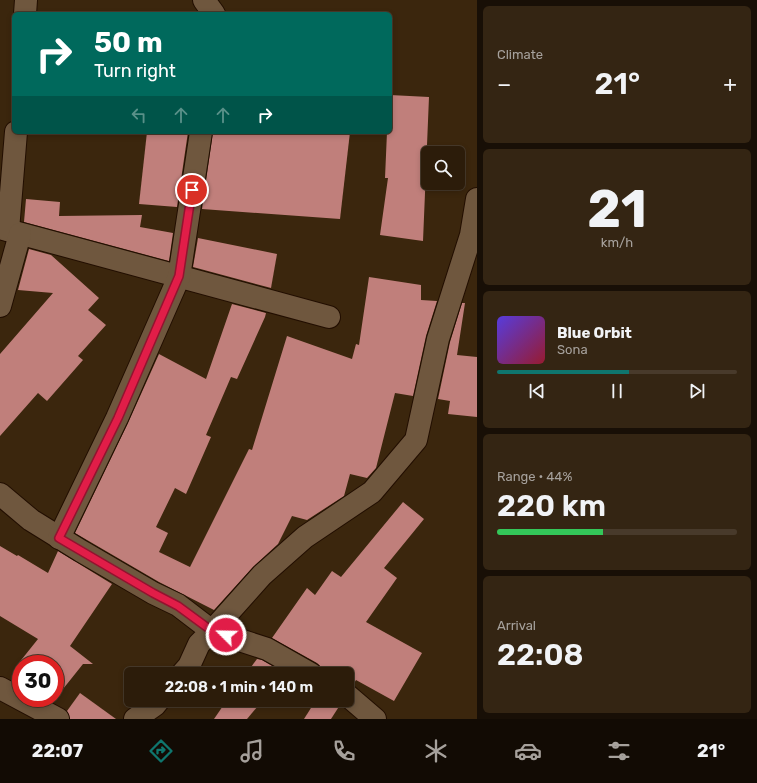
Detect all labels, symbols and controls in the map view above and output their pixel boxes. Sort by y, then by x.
text: 50 m [94,26,163,59]
icon: right [28,28,80,80]
text: Climate [497,47,543,62]
text: Turn right [94,60,176,82]
text: 21° [595,66,640,102]
text: − [497,71,511,98]
text: + [723,71,737,98]
icon: left [128,104,150,126]
icon: ahead [170,104,192,126]
icon: ahead [212,104,234,126]
icon: right [254,104,276,126]
map controls [421,146,465,190]
button: search [421,146,465,190]
pin [175,173,209,207]
text: 21 [587,178,647,240]
icon: arrive [181,179,203,201]
text: km/h [601,235,633,250]
text: Blue Orbit [557,324,632,342]
text: Sona [557,342,588,357]
icon: previous [526,380,548,402]
icon: pause [606,380,628,402]
icon: next [686,380,708,402]
text: Range · 44% [497,469,572,484]
text: 220 km [497,488,606,524]
position arrow [205,614,247,656]
text: Arrival [497,618,536,633]
text: 22:08 [497,637,584,673]
speed limit sign: 30 [12,655,64,707]
text: 22:08 · 1 min · 140 m [165,678,313,696]
icon: directions [147,737,175,765]
icon: music [238,737,266,765]
icon: phone [330,737,358,765]
icon: climate [422,737,450,765]
icon: car [514,737,542,765]
icon: filters [605,737,633,765]
text: 22:07 [32,740,83,762]
text: 21° [697,740,725,762]

